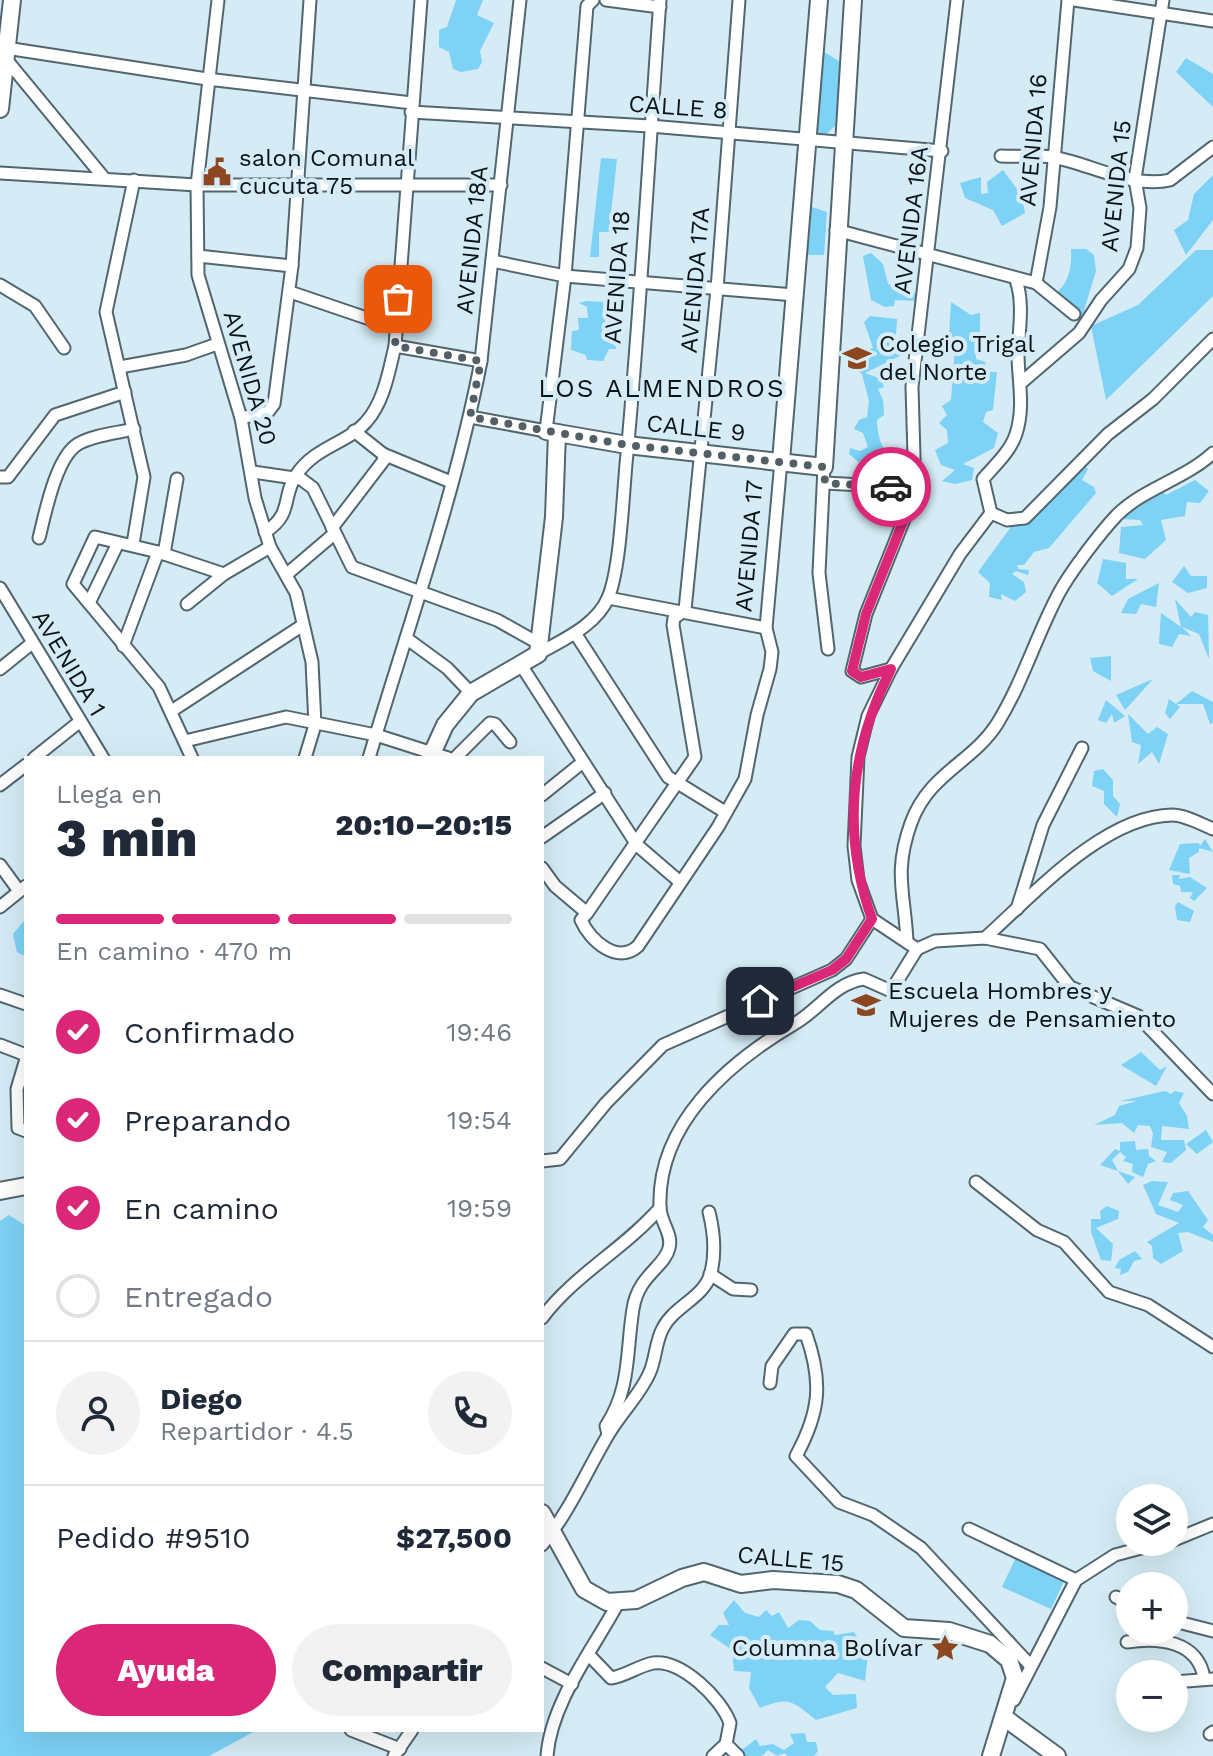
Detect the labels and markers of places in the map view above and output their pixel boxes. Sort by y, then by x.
place label: salon Comunal cucuta 75 [239,144,415,200]
public building icon: salon Comunal cucuta 75 [202,157,232,187]
pin [364,265,432,333]
place label: Colegio Trigal del Norte [879,330,1036,386]
school or university icon: Colegio Trigal del Norte [842,343,872,373]
pin [726,967,794,1035]
place label: Escuela Hombres y Mujeres de Pensamiento [888,977,1176,1033]
school or university icon: Escuela Hombres y Mujeres de Pensamiento [851,990,881,1020]
place icon: Columna Bolívar [930,1633,960,1663]
place label: Columna Bolívar [732,1634,923,1662]

